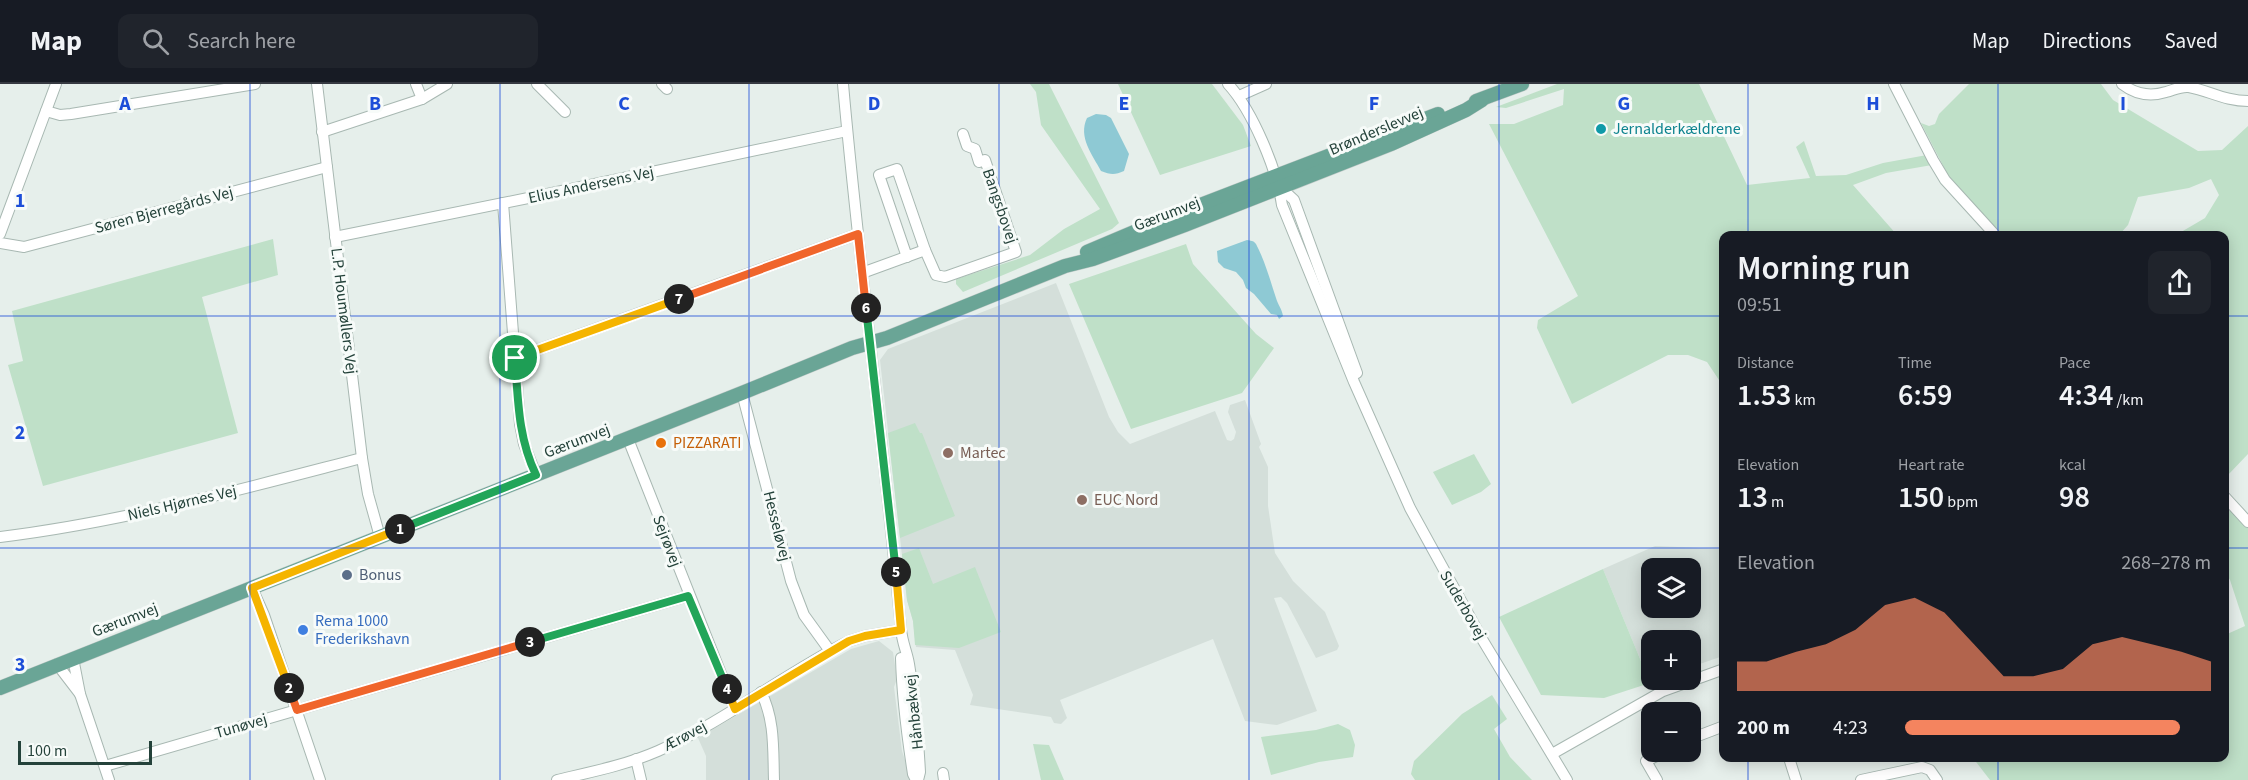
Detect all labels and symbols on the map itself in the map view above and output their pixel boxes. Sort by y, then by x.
text: A [118,90,131,118]
text: B [369,90,381,118]
text: C [618,90,630,118]
text: D [868,90,880,118]
text: E [1119,90,1129,118]
text: F [1369,90,1379,118]
text: G [1618,90,1630,118]
text: H [1866,90,1880,118]
text: I [2120,90,2126,118]
street label: Brønderslevvej [1326,101,1426,161]
place label: Jernalderkældrene [1613,118,1741,140]
marker: Jernalderkældrene [1594,122,1608,136]
street label: Elius Andersens Vej [526,161,656,209]
street label: Bangsbovej [977,166,1023,246]
street label: Søren Bjerregårds Vej [92,181,236,239]
text: 1 [15,187,25,215]
street label: Gærumvej [1131,191,1203,237]
street label: L.P. Houmøllers Vej [325,246,363,376]
pin: 7 [664,284,694,314]
pin: 6 [851,293,881,323]
pin [489,332,540,383]
street label: Gærumvej [541,418,613,464]
text: 2 [15,419,25,447]
place label: PIZZARATI [673,432,741,454]
marker: PIZZARATI [654,436,668,450]
place label: Martec [960,442,1006,464]
marker: Martec [941,446,955,460]
street label: Niels Hjørnes Vej [125,480,239,526]
street label: Hesseløvej [758,489,796,563]
place label: EUC Nord [1094,489,1158,511]
marker: EUC Nord [1075,493,1089,507]
street label: Sejrøvej [647,512,687,570]
pin: 1 [385,514,415,544]
pin: 5 [881,557,911,587]
place label: Bonus [359,564,402,586]
street label: Suderbovej [1434,566,1492,644]
marker: Bonus [340,568,354,582]
street label: Gærumvej [89,597,161,643]
place label: Rema 1000 Frederikshavn [315,610,410,650]
marker: Rema 1000 Frederikshavn [296,623,310,637]
pin: 3 [515,627,545,657]
text: 3 [15,651,25,679]
pin: 2 [274,673,304,703]
street label: Hånbækvej [899,673,929,751]
pin: 4 [712,674,742,704]
street label: Tunøvej [212,708,270,744]
street label: Ærøvej [659,715,711,757]
scale bar [18,738,152,766]

